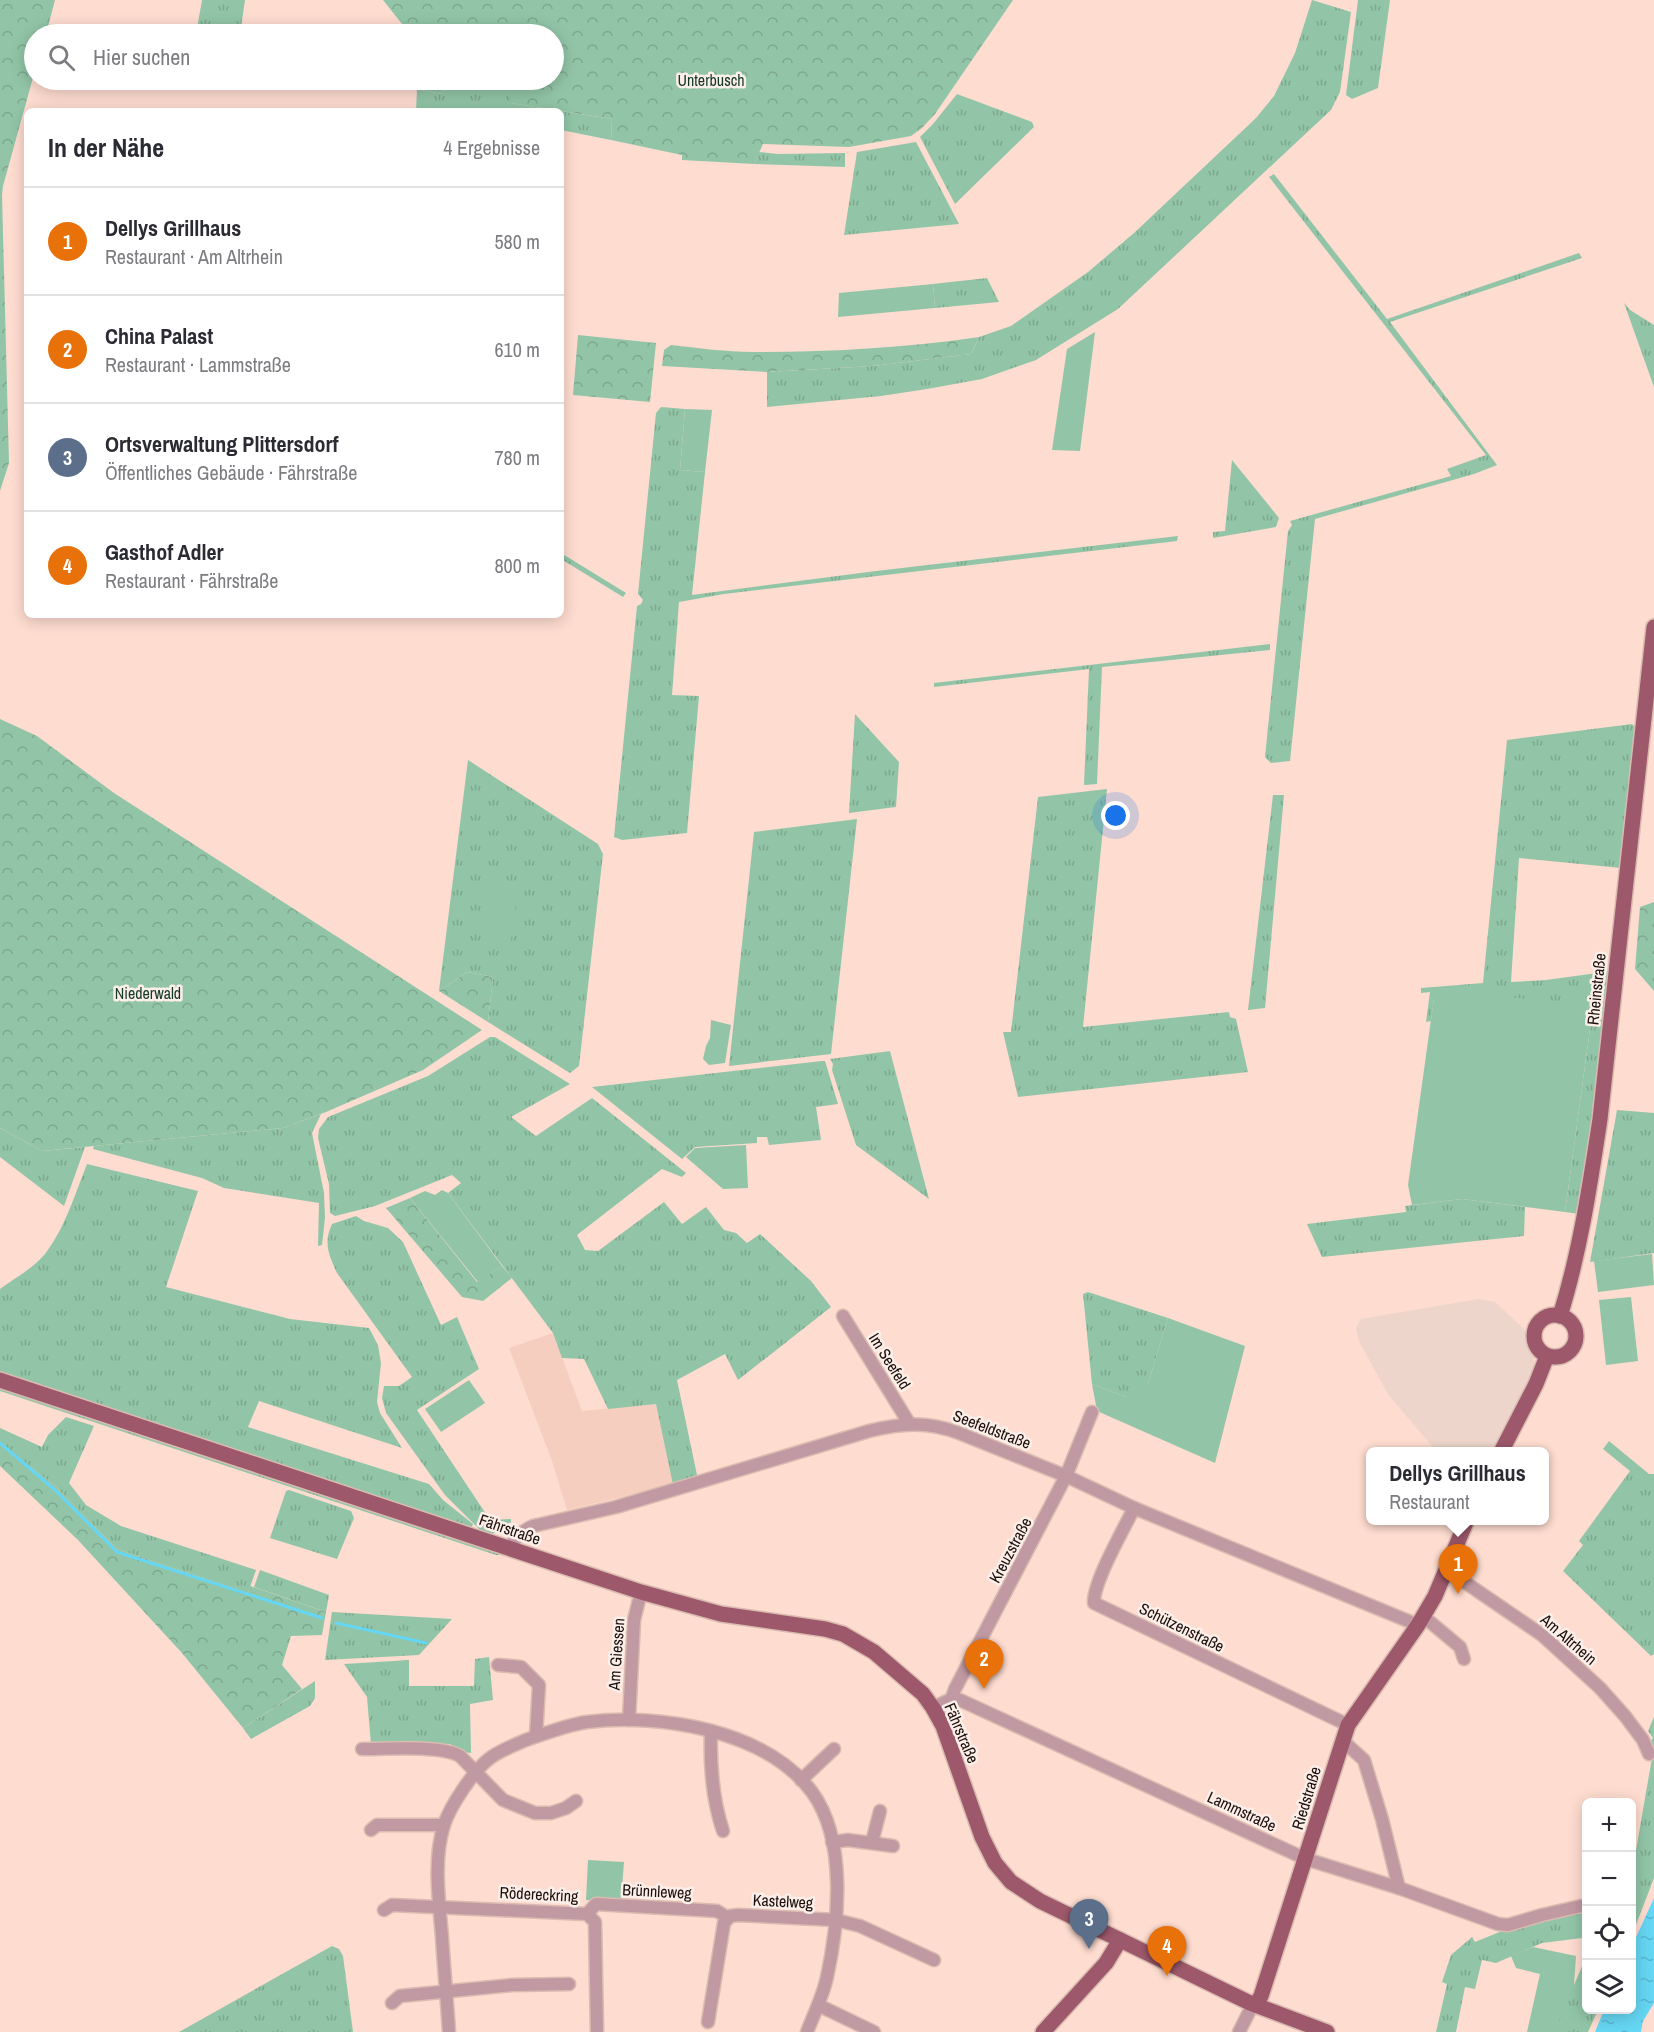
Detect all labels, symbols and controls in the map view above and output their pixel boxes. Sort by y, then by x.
search box [24,24,564,90]
icon: search [45,41,78,74]
text: Hier suchen [93,42,190,72]
park label: Unterbusch [677,69,745,91]
text: In der Nähe [48,130,164,165]
text: 4 Ergebnisse [443,134,540,161]
text: Dellys Grillhaus [105,213,241,243]
text: 1 [63,228,72,255]
text: 580 m [494,228,540,255]
text: Restaurant · Am Altrhein [105,243,283,270]
text: China Palast [105,321,213,351]
text: 2 [63,336,72,363]
text: 610 m [494,336,540,363]
text: Restaurant · Lammstraße [105,351,291,378]
text: Ortsverwaltung Plittersdorf [105,429,339,459]
text: 3 [63,444,72,471]
text: 780 m [494,444,540,471]
text: Öffentliches Gebäude · Fährstraße [105,459,357,486]
text: Gasthof Adler [105,537,224,567]
text: 4 [63,552,72,579]
text: 800 m [494,552,540,579]
text: Restaurant · Fährstraße [105,567,278,594]
your location [1101,801,1130,830]
street label: Rheinstraße [1581,952,1611,1026]
park label: Niederwald [115,982,181,1004]
street label: Im Seefeld [864,1329,916,1393]
street label: Seefeldstraße [950,1404,1034,1454]
popup [1366,1447,1549,1525]
text: Dellys Grillhaus [1389,1458,1526,1488]
text: Restaurant [1389,1488,1470,1515]
street label: Fährstraße [476,1508,544,1550]
street label: Kreuzstraße [984,1513,1036,1587]
pin: 1 [1438,1544,1478,1594]
street label: Schützenstraße [1136,1597,1228,1657]
street label: Am Altrhein [1535,1608,1602,1670]
street label: Am Giessen [602,1617,629,1692]
pin: 2 [964,1640,1004,1689]
street label: Fährstraße [939,1699,985,1767]
street label: Riedstraße [1286,1764,1326,1832]
street label: Lammstraße [1204,1785,1280,1837]
map controls [1582,1798,1636,2014]
button: + [1582,1798,1636,1852]
button: − [1582,1852,1636,1906]
street label: Brünnleweg [622,1878,693,1904]
street label: Rödereckring [499,1881,580,1907]
street label: Kastelweg [752,1888,814,1914]
pin: 3 [1070,1900,1108,1949]
button: locate [1582,1906,1636,1960]
pin: 4 [1148,1926,1186,1976]
button: layers [1582,1960,1636,2014]

